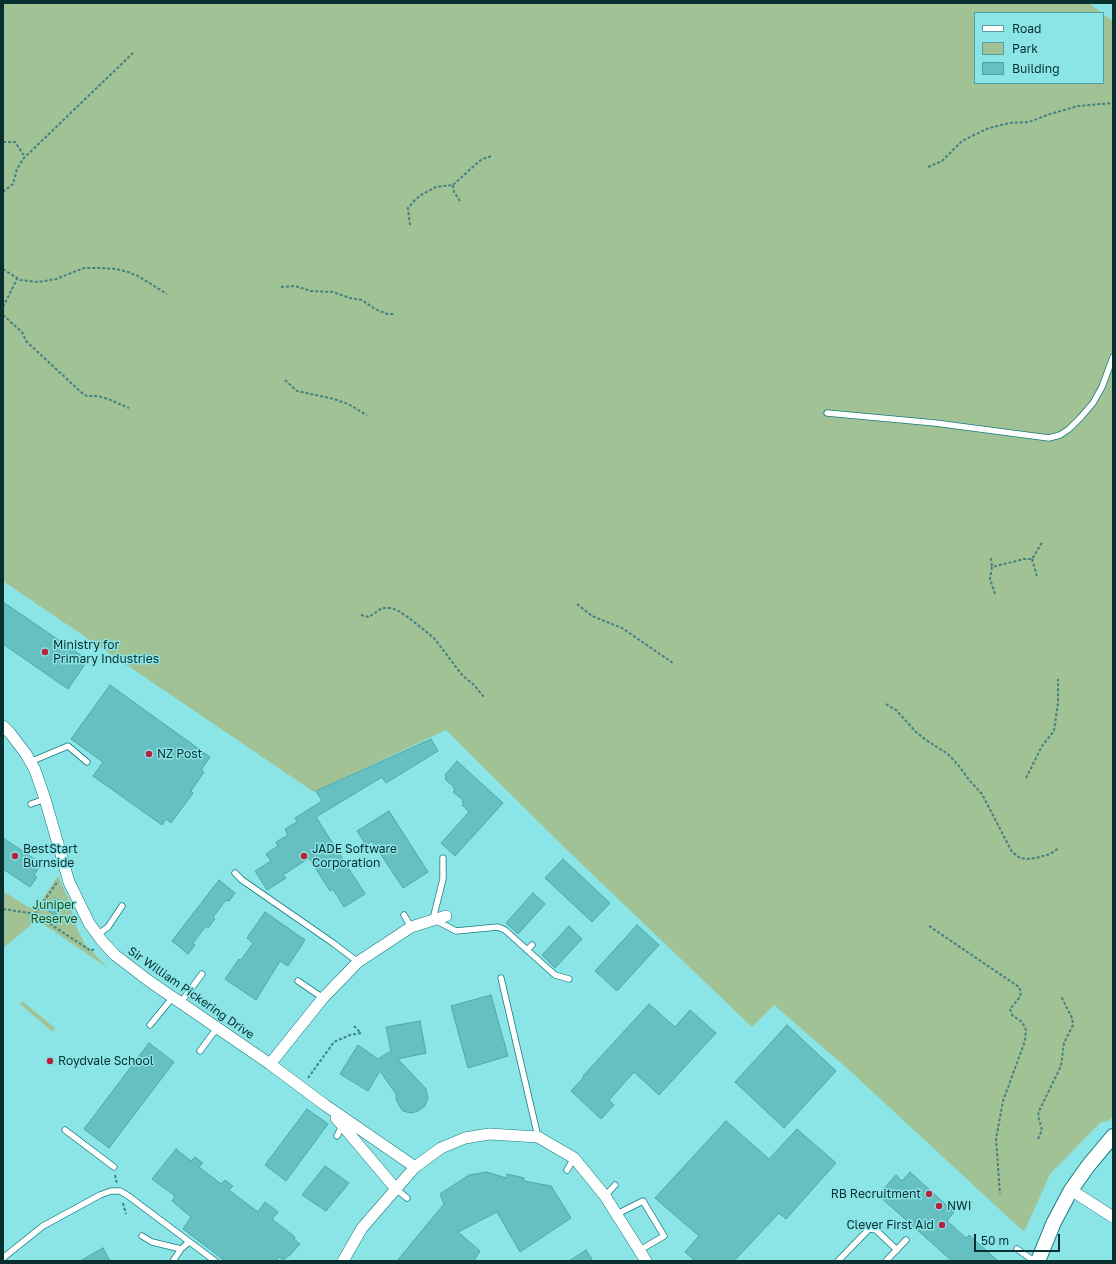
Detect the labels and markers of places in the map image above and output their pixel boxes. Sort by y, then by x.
place label: Ministry for Primary Industries [53,638,159,666]
marker: Ministry for Primary Industries [40,647,50,657]
place label: NZ Post [157,747,202,761]
marker: NZ Post [144,749,154,759]
place label: BestStart Burnside [23,842,78,870]
place label: JADE Software Corporation [312,842,397,870]
marker: BestStart Burnside [10,851,20,861]
marker: JADE Software Corporation [299,851,309,861]
place label: Roydvale School [58,1054,154,1068]
marker: Roydvale School [45,1056,55,1066]
place label: RB Recruitment [831,1187,921,1201]
marker: RB Recruitment [924,1189,934,1199]
place label: NWI [947,1199,971,1213]
marker: NWI [934,1201,944,1211]
place label: Clever First Aid [846,1218,934,1232]
marker: Clever First Aid [937,1220,947,1230]

